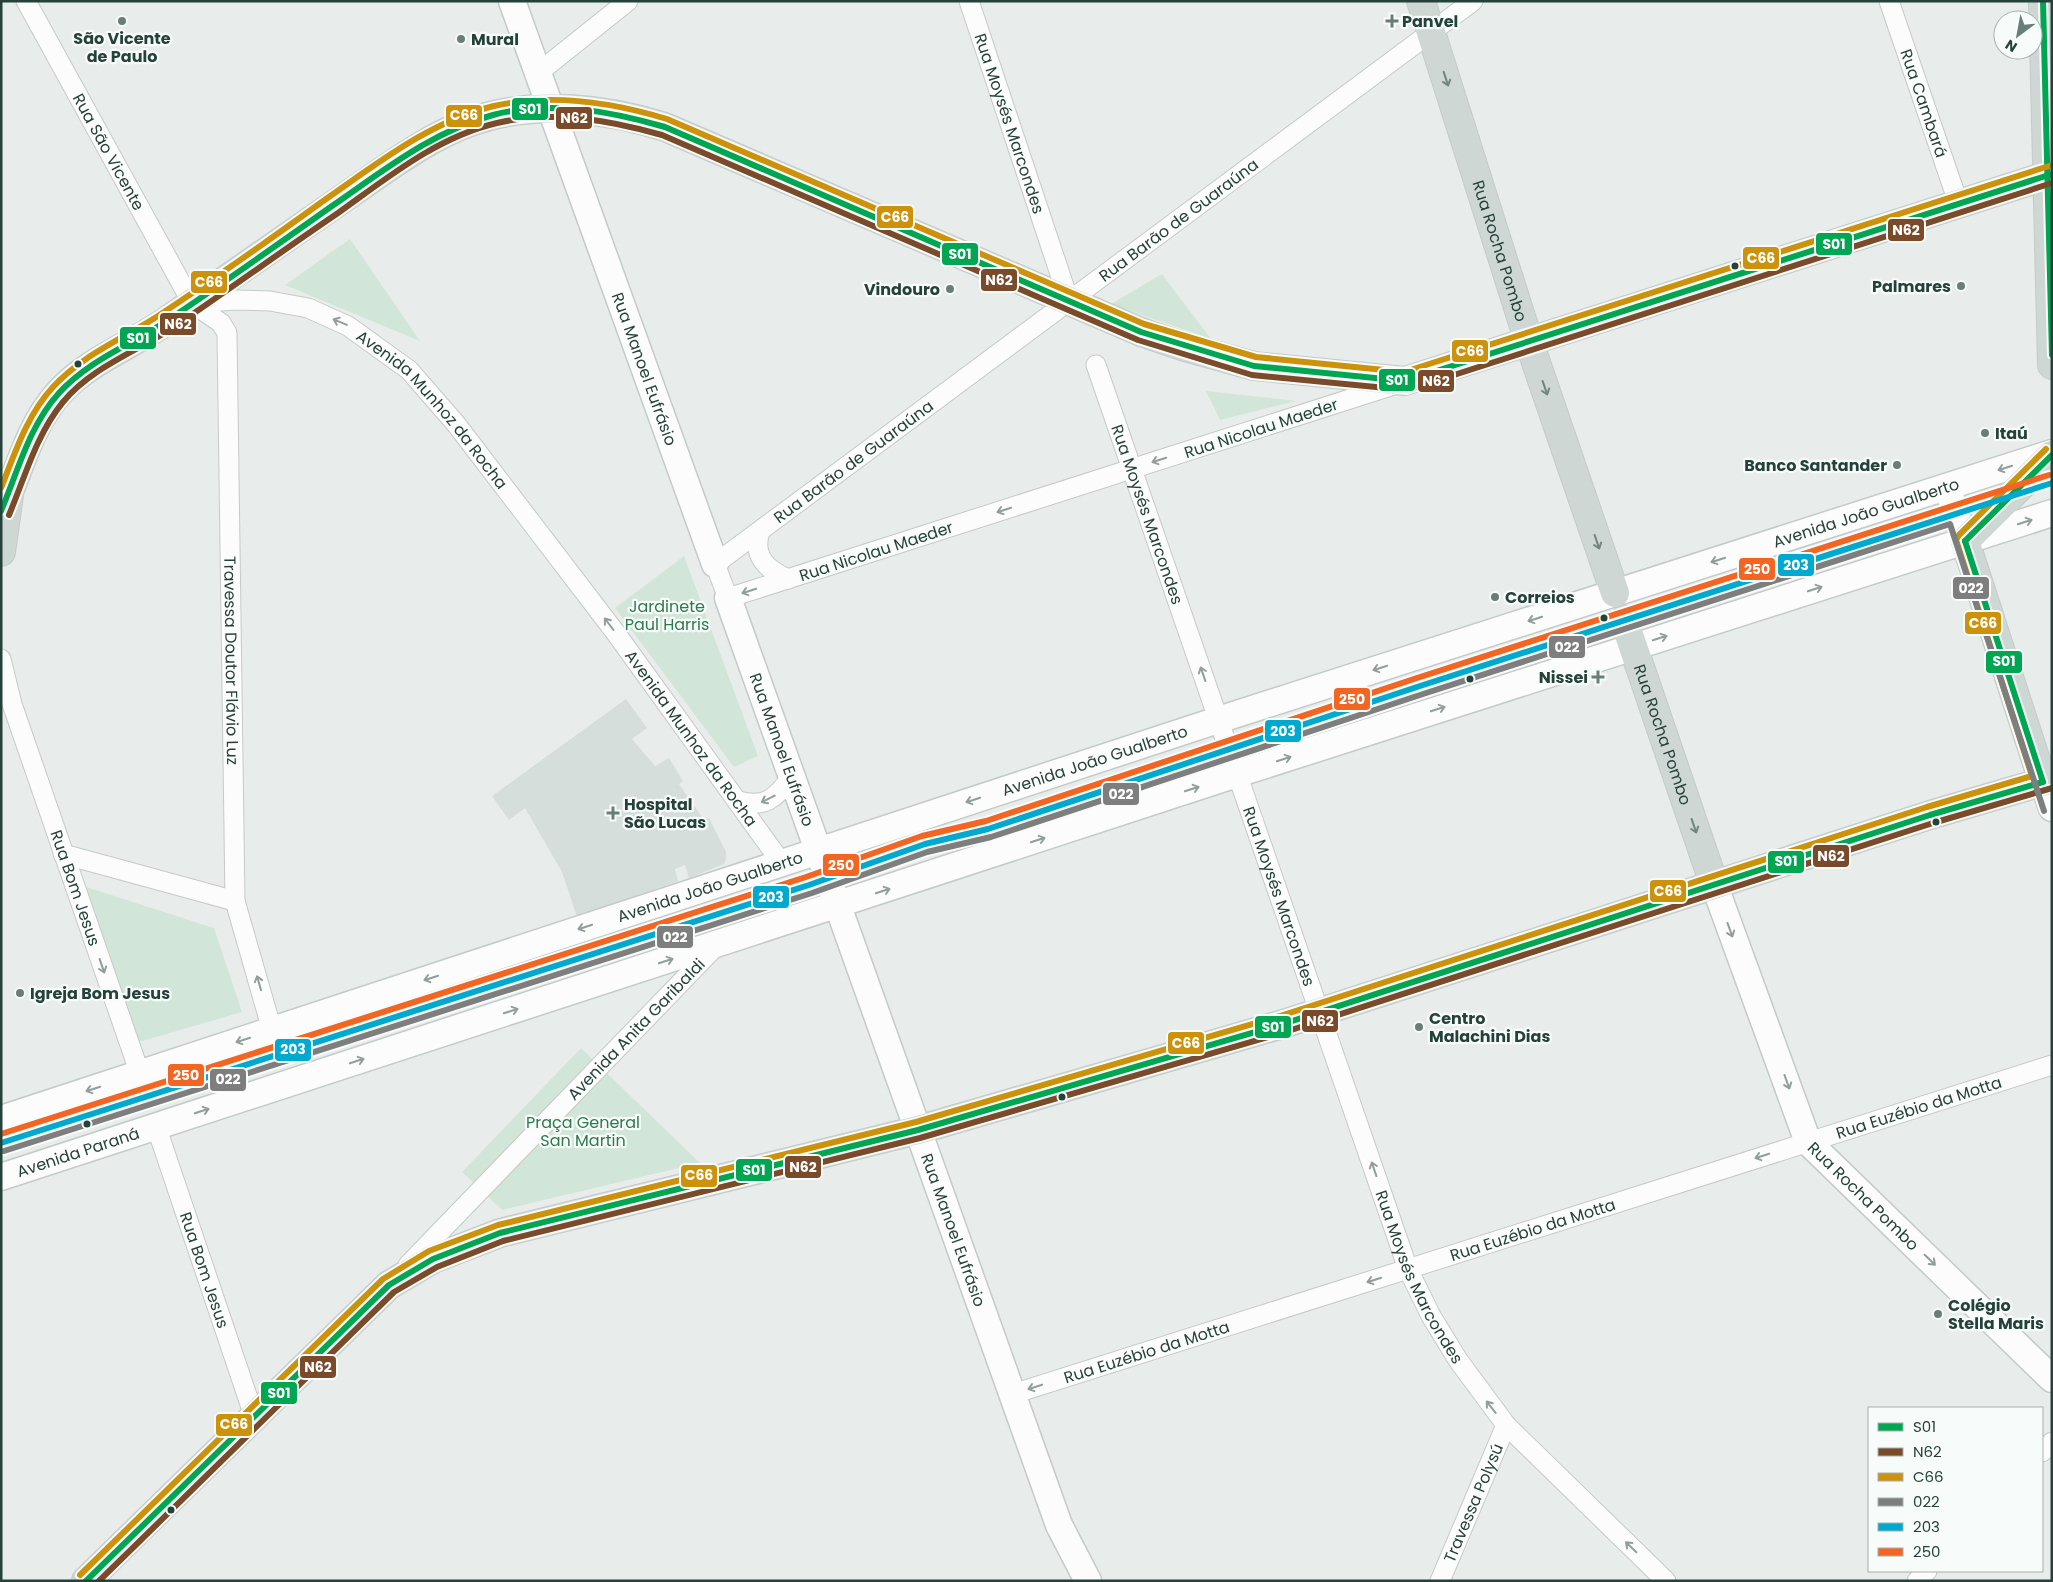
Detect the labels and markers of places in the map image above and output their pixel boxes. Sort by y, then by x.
place label: Panvel [1402,10,1458,33]
marker: São Vicente de Paulo [116,15,128,27]
marker: Panvel [1386,15,1398,27]
place label: São Vicente de Paulo [73,27,171,68]
place label: Mural [471,28,519,51]
marker: Mural [455,33,467,45]
unlabelled marker [1730,261,1740,271]
place label: Palmares [1872,275,1951,298]
place label: Vindouro [864,278,940,301]
marker: Palmares [1955,280,1967,292]
marker: Vindouro [944,283,956,295]
unlabelled marker [73,359,83,369]
place label: Itaú [1995,422,2028,445]
marker: Itaú [1979,427,1991,439]
place label: Banco Santander [1744,454,1887,477]
marker: Banco Santander [1891,459,1903,471]
place label: Correios [1505,586,1575,609]
marker: Correios [1489,591,1501,603]
unlabelled marker [1599,613,1609,623]
place label: Nissei [1539,666,1588,689]
marker: Nissei [1592,671,1604,683]
unlabelled marker [1465,674,1475,684]
place label: Hospital São Lucas [624,793,706,834]
marker: Hospital São Lucas [606,806,620,820]
unlabelled marker [1931,817,1941,827]
place label: Igreja Bom Jesus [30,982,170,1005]
marker: Igreja Bom Jesus [14,987,26,999]
place label: Centro Malachini Dias [1429,1007,1550,1048]
marker: Centro Malachini Dias [1413,1021,1425,1033]
unlabelled marker [1057,1092,1067,1102]
unlabelled marker [82,1119,92,1129]
place label: Colégio Stella Maris [1948,1294,2044,1335]
marker: Colégio Stella Maris [1932,1308,1944,1320]
unlabelled marker [166,1505,176,1515]

